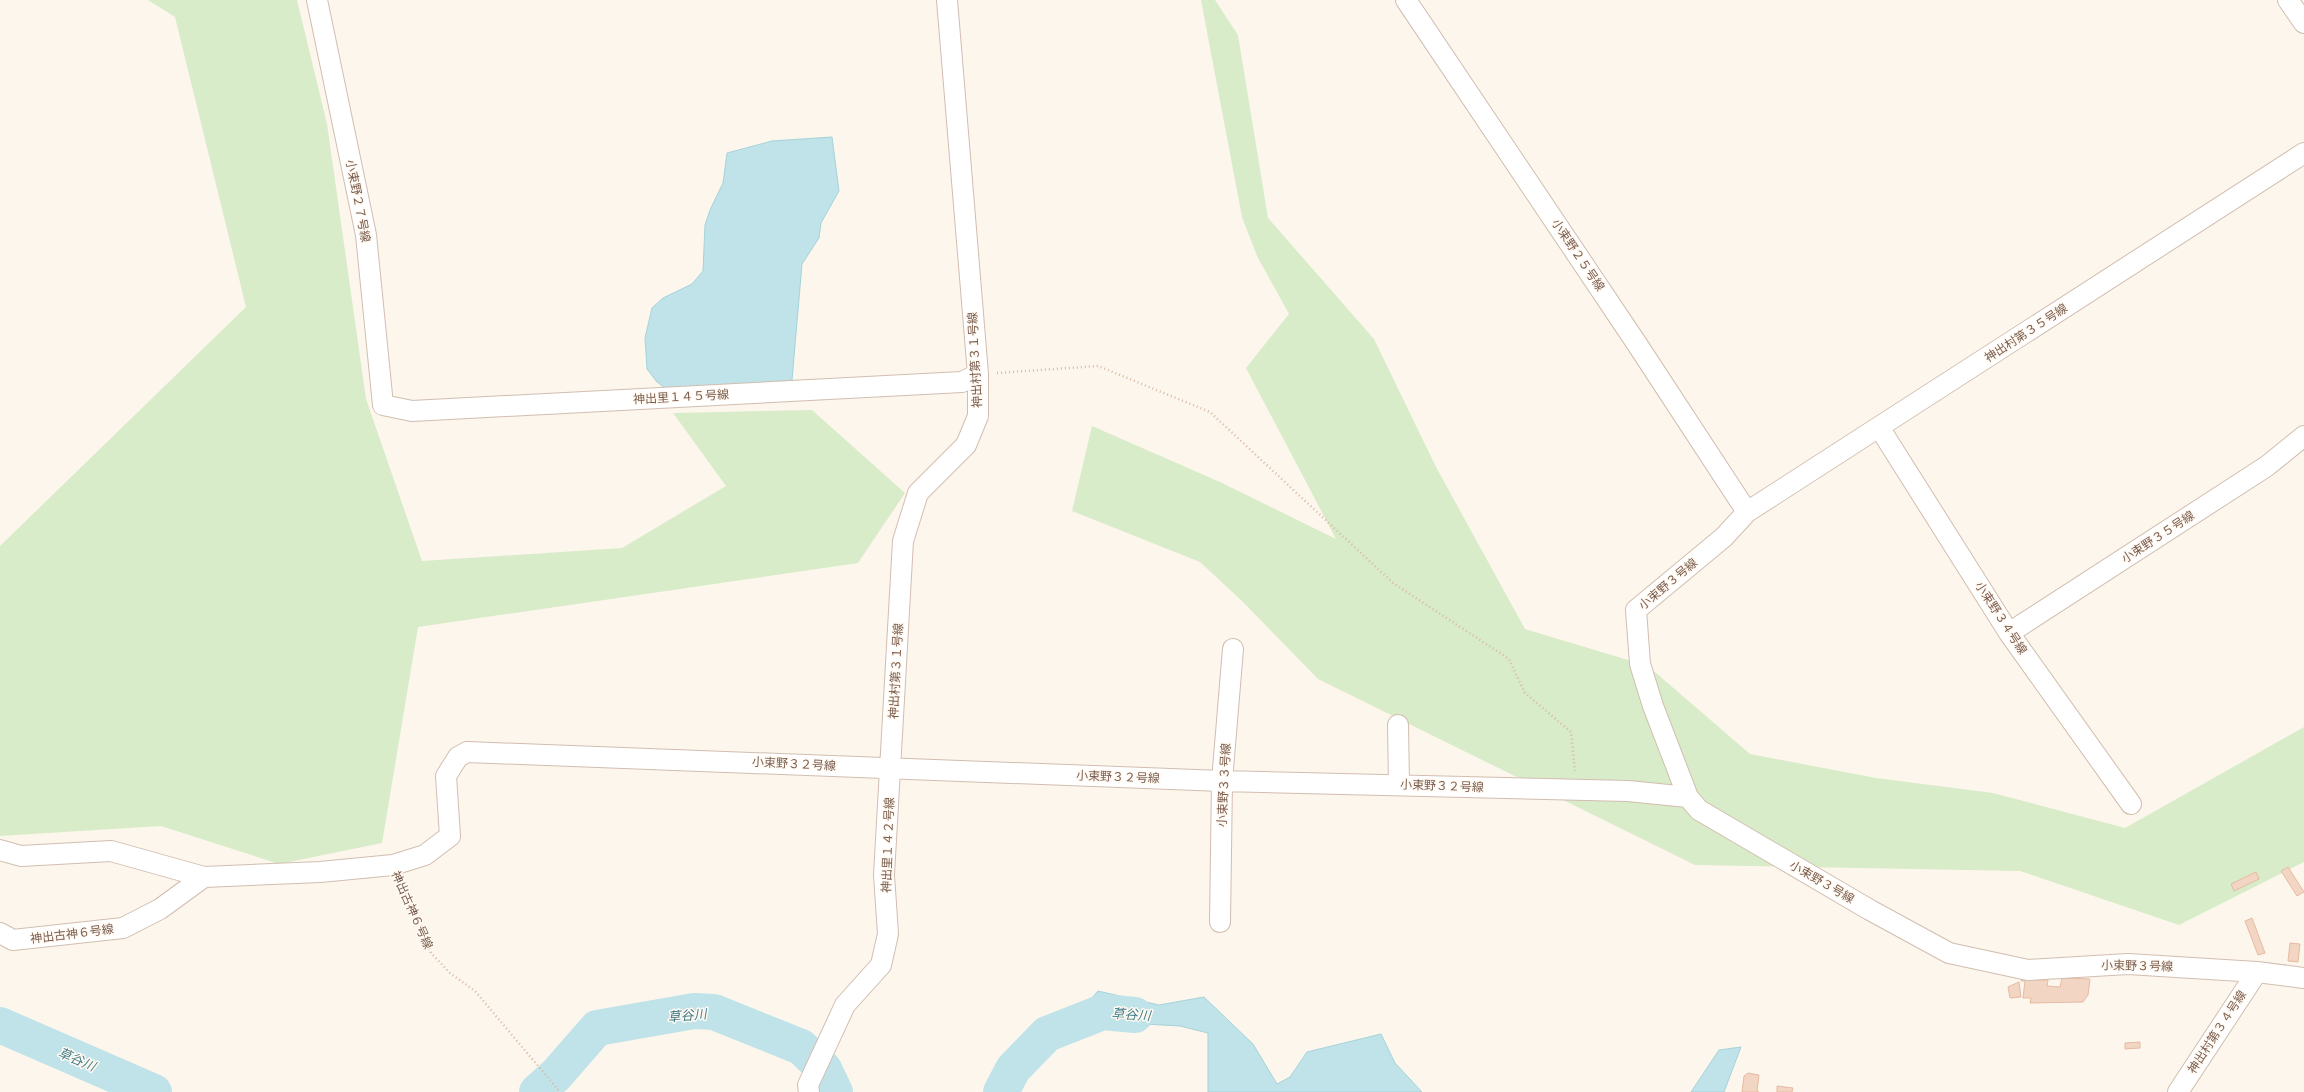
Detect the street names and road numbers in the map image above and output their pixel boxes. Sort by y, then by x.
street label: 小束野２７号線 [343,158,373,244]
street label: 小束野２５号線 [1549,216,1607,294]
street label: 神出村第３５号線 [1982,301,2070,365]
street label: 神出村第３１号線 [965,312,985,408]
street label: 神出里１４５号線 [633,387,729,407]
street label: 小束野３５号線 [2119,508,2197,566]
street label: 小束野３号線 [1636,555,1700,613]
street label: 小束野３４号線 [1972,579,2030,657]
street label: 神出村第３１号線 [886,623,906,719]
street label: 小束野３３号線 [1215,743,1233,827]
street label: 小束野３２号線 [752,755,836,773]
street label: 小束野３２号線 [1076,769,1160,785]
street label: 小束野３２号線 [1400,778,1484,794]
street label: 神出里１４２号線 [879,797,897,893]
street label: 小束野３号線 [1787,858,1857,906]
street label: 神出古神６号線 [389,869,435,951]
street label: 神出古神６号線 [29,922,115,946]
street label: 小束野３号線 [2101,958,2173,974]
street label: 神出村第３４号線 [2185,988,2249,1076]

